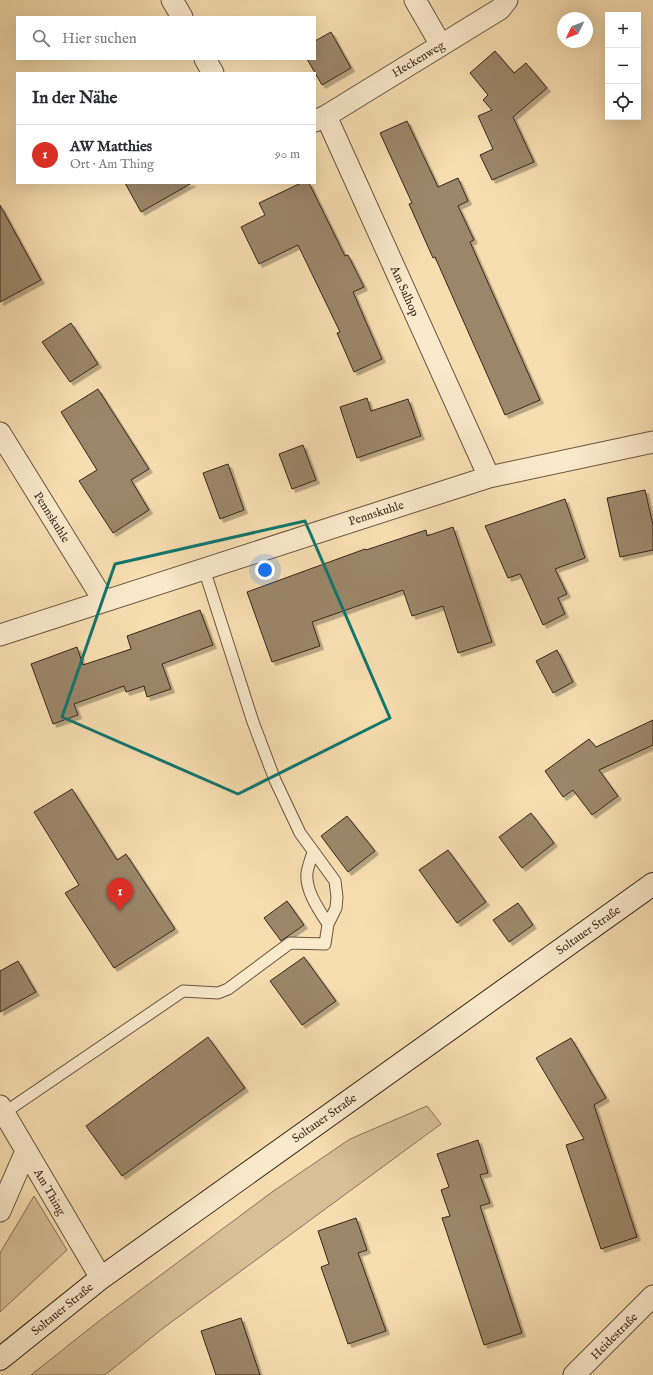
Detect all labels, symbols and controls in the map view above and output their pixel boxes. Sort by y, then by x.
north arrow [557,12,593,48]
map controls [605,12,641,120]
button: + [605,12,641,48]
search box [16,16,316,60]
icon: search [30,27,52,49]
text: Hier suchen [62,29,137,48]
street label: Heckenweg [389,38,448,81]
button: − [605,48,641,84]
button: locate [605,84,641,120]
text: In der Nähe [32,88,117,109]
text: AW Matthies [70,137,152,156]
text: 1 [43,146,47,163]
text: 90 m [275,146,300,163]
text: Ort · Am Thing [70,156,154,173]
street label: Am Salhop [385,263,423,320]
street label: Pennskuhle [30,489,73,546]
street label: Pennskuhle [347,497,406,529]
your location [255,560,275,580]
pin: 1 [107,878,133,911]
street label: Soltauer Straße [553,902,624,958]
street label: Soltauer Straße [289,1090,360,1146]
street label: Am Thing [30,1165,69,1219]
street label: Soltauer Straße [28,1280,97,1339]
street label: Heidestraße [588,1309,641,1363]

